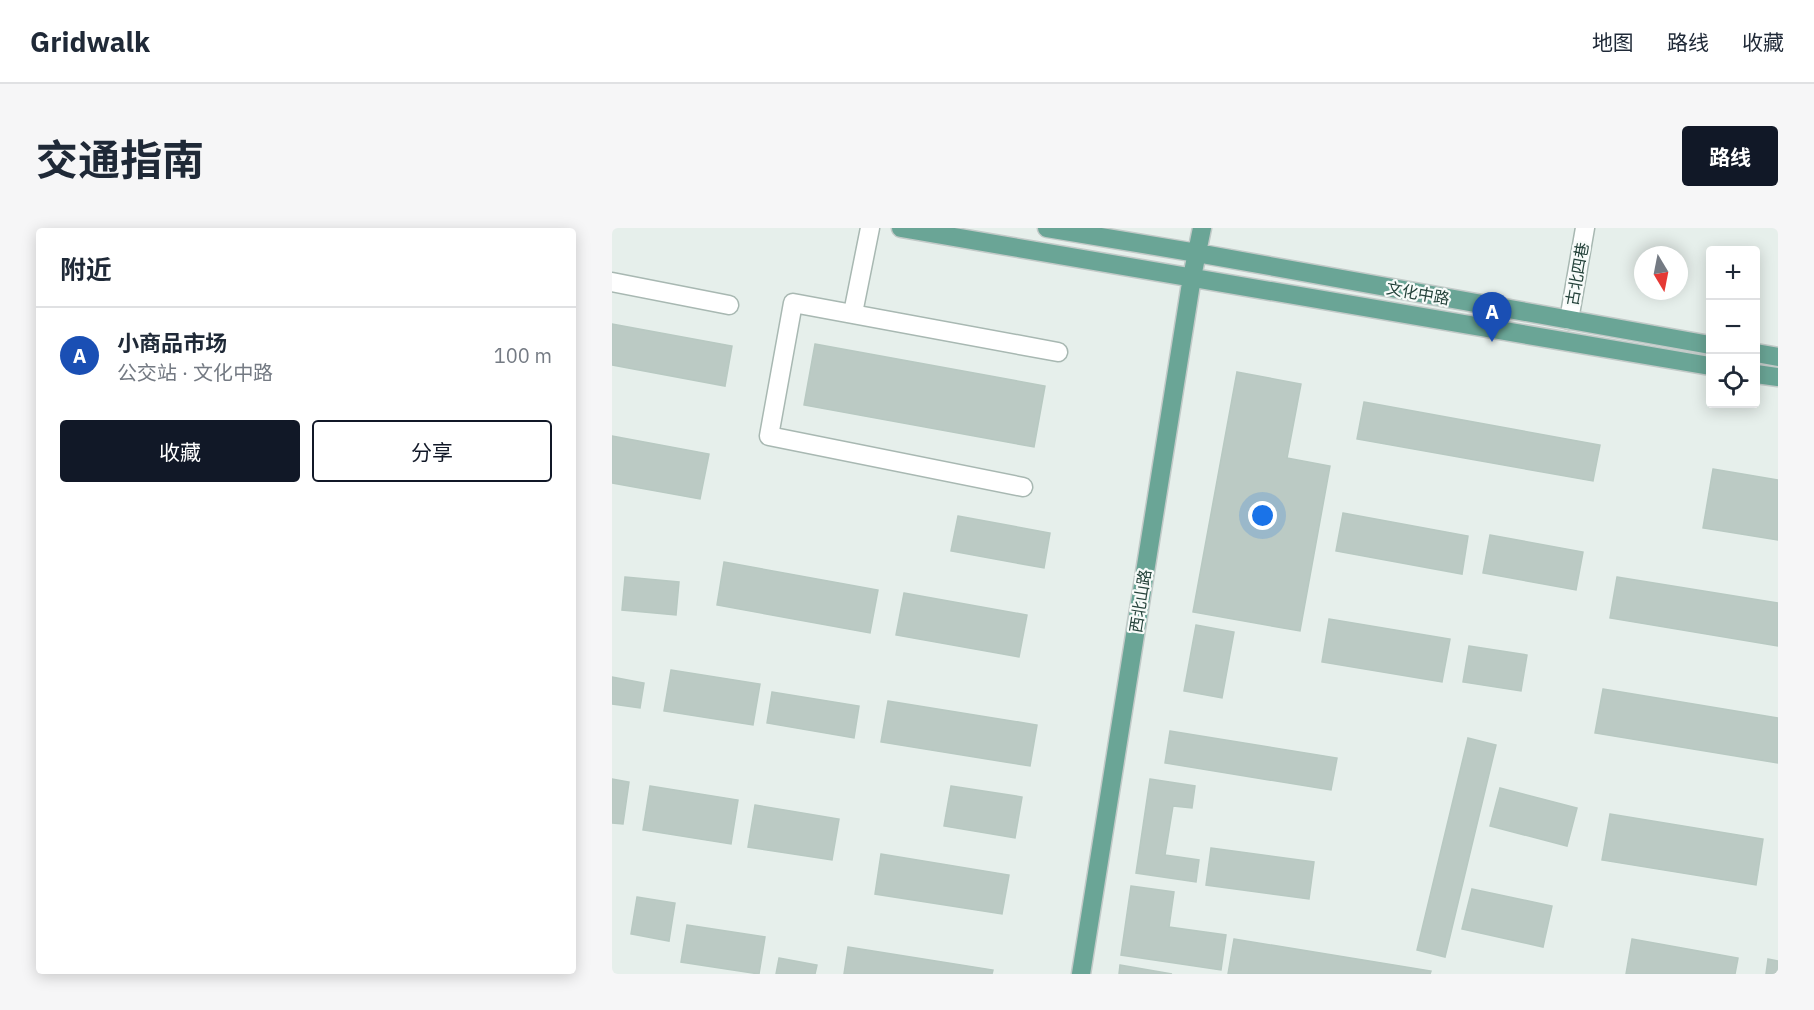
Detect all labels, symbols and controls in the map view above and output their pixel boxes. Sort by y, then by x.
text: Gridwalk [30,23,150,60]
text: 地图 [1592,28,1634,56]
text: 路线 [1667,28,1709,56]
text: 收藏 [1742,28,1784,56]
button: 路线 [1682,126,1778,186]
text: 交通指南 [36,132,204,187]
street label: 古北四巷 [1562,241,1592,307]
north arrow [1634,246,1688,300]
map controls [1706,246,1760,408]
button: + [1706,246,1760,300]
text: 附近 [60,252,112,286]
street label: 文化中路 [1385,278,1451,308]
pin: A [1472,292,1512,342]
button: − [1706,300,1760,354]
text: 小商品市场 [117,328,227,357]
text: A [73,342,86,369]
text: 100 m [494,342,552,369]
button: locate [1706,354,1760,408]
text: 公交站 · 文化中路 [117,359,273,386]
button: 收藏 [60,420,300,482]
button: 分享 [312,420,552,482]
your location [1248,501,1277,530]
street label: 西北山路 [1125,568,1155,634]

